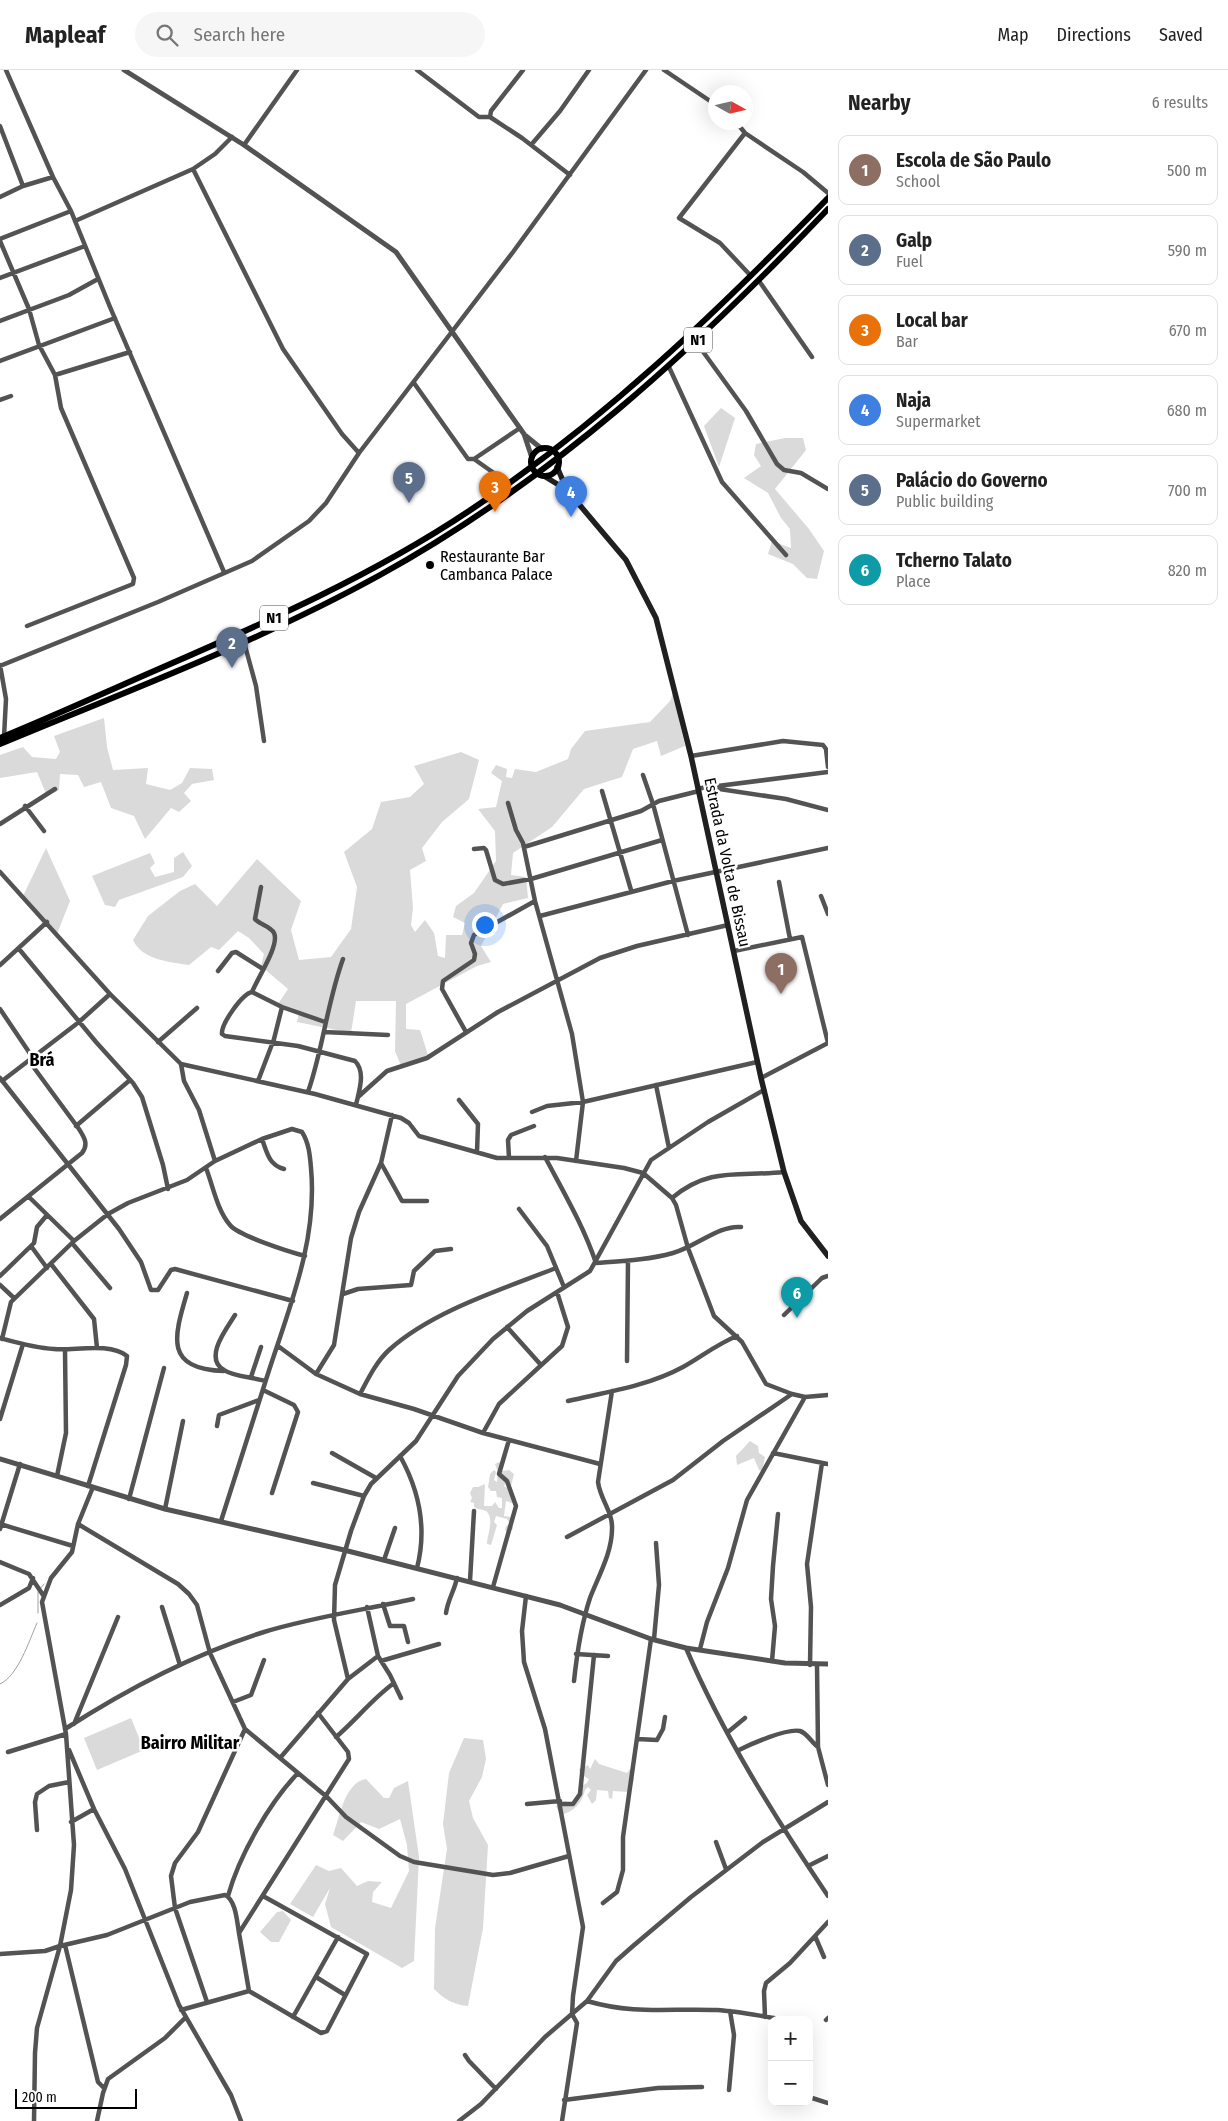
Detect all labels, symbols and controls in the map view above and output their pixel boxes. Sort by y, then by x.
search box [135,12,485,57]
text: Mapleaf [25,21,105,49]
icon: search [153,21,181,49]
text: Search here [193,23,285,46]
text: Map [997,24,1029,46]
text: Directions [1057,24,1131,46]
text: Saved [1159,24,1203,46]
north arrow [708,85,753,130]
text: Nearby [848,90,910,116]
text: 6 results [1152,93,1208,112]
text: Escola de São Paulo [896,149,1051,172]
text: 1 [862,161,868,180]
text: 500 m [1167,161,1207,180]
text: School [896,172,940,191]
text: Galp [896,229,932,252]
text: 2 [861,241,869,260]
text: 590 m [1168,241,1207,260]
text: Fuel [896,252,923,271]
text: Local bar [896,309,968,332]
text: 3 [861,321,869,340]
text: 670 m [1169,321,1207,340]
road number: N1 [684,328,712,352]
text: Bar [896,332,918,351]
text: Naja [896,389,931,412]
text: 4 [861,401,869,420]
text: 680 m [1167,401,1207,420]
text: Supermarket [896,412,980,431]
pin: 5 [393,462,425,503]
text: Palácio do Governo [896,469,1048,492]
pin: 3 [479,471,511,512]
pin: 4 [555,476,587,517]
text: 5 [861,481,869,500]
text: 700 m [1168,481,1207,500]
text: Public building [896,492,993,511]
place label: Restaurante Bar Cambanca Palace [440,547,553,584]
text: Tcherno Talato [896,549,1012,572]
marker: Restaurante Bar Cambanca Palace [424,559,436,571]
text: 6 [861,561,869,580]
text: 820 m [1168,561,1207,580]
text: Place [896,572,931,591]
road number: N1 [260,606,288,630]
pin: 2 [216,627,248,668]
street label: Estrada da Volta de Bissau [700,776,755,948]
your location [472,912,498,938]
pin: 1 [765,953,797,994]
district label: Brá [29,1049,55,1071]
pin: 6 [781,1277,813,1318]
district label: Bairro Militar [141,1732,240,1754]
map controls [768,2016,813,2106]
button: + [768,2016,813,2061]
button: − [768,2061,813,2106]
scale bar [15,2086,138,2109]
text: 200 m [22,2089,57,2106]

